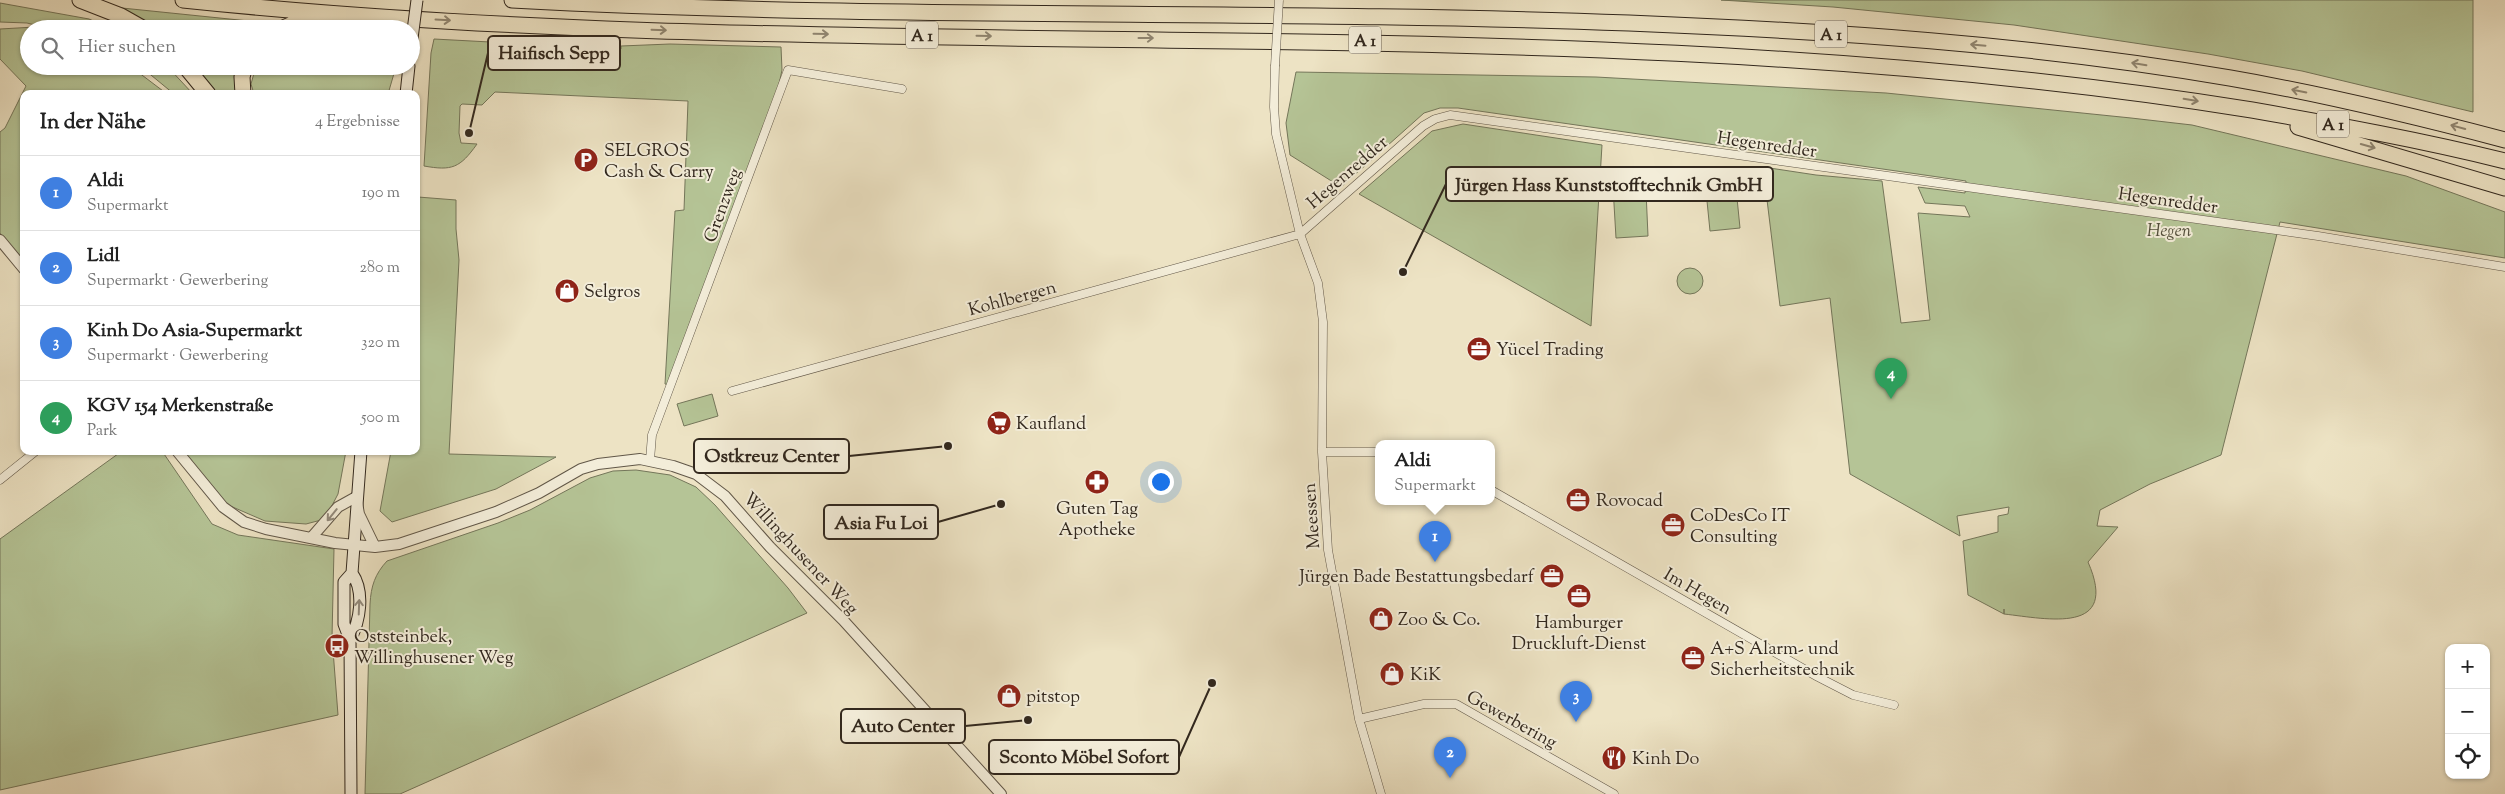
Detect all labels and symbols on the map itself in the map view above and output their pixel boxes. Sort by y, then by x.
one-way arrow [435,16,451,25]
road number: A 1 [1815,20,1847,48]
road number: A 1 [906,22,938,48]
one-way arrow [650,25,666,35]
road number: A 1 [1349,26,1381,54]
one-way arrow [813,29,829,38]
one-way arrow [975,31,991,41]
one-way arrow [1138,33,1154,43]
callout: Haifisch Sepp [488,36,620,70]
one-way arrow [1970,40,1986,50]
text: Haifisch Sepp [498,41,610,68]
one-way arrow [2132,59,2148,69]
one-way arrow [2292,86,2308,96]
one-way arrow [2182,95,2198,105]
road number: A 1 [2317,110,2349,138]
one-way arrow [2450,122,2466,131]
street label: Hegenredder [1715,126,1819,166]
street label: Hegenredder [1302,131,1395,216]
place label: SELGROS Cash & Carry [604,139,714,186]
one-way arrow [2360,142,2376,152]
parking icon: SELGROS Cash & Carry [573,147,599,173]
street label: Grenzweg [698,165,749,247]
callout: Jürgen Hass Kunststofftechnik GmbH [1446,167,1773,201]
text: Jürgen Hass Kunststofftechnik GmbH [1453,173,1764,200]
street label: Hegenredder [2116,182,2220,222]
park label: Hegen [2147,219,2192,245]
street label: Kohlbergen [965,276,1060,324]
shop icon: Selgros [554,278,580,304]
place label: Selgros [584,280,640,306]
office icon: Yücel Trading [1466,336,1492,362]
place label: Yücel Trading [1496,338,1604,364]
pin: 4 [1875,358,1907,399]
supermarket icon: Kaufland [986,410,1012,436]
place label: Kaufland [1016,412,1086,438]
callout: Ostkreuz Center [694,439,849,473]
text: Ostkreuz Center [704,444,841,471]
pharmacy icon: Guten Tag Apotheke [1084,469,1110,495]
your location [1148,469,1174,495]
street label: Meessen [1298,482,1328,550]
street label: Willinghusener Weg [736,487,864,622]
office icon: Rovocad [1565,487,1591,513]
place label: Rovocad [1596,489,1663,515]
place label: Guten Tag Apotheke [1056,497,1138,544]
place label: CoDesCo IT Consulting [1690,504,1790,551]
callout: Asia Fu Loi [824,505,938,539]
one-way arrow [326,508,337,521]
text: Asia Fu Loi [834,511,928,538]
office icon: CoDesCo IT Consulting [1660,512,1686,538]
pin: 1 [1419,521,1451,562]
office icon: Jürgen Bade Bestattungsbedarf [1539,563,1565,589]
street label: Im Hegen [1658,563,1736,623]
place label: Jürgen Bade Bestattungsbedarf [1298,565,1535,591]
office icon: Hamburger Druckluft-Dienst [1566,583,1592,609]
one-way arrow [354,599,363,615]
shop icon: Zoo & Co. [1368,606,1394,632]
place label: Zoo & Co. [1398,608,1480,634]
place label: Hamburger Druckluft-Dienst [1512,611,1646,658]
place label: Oststeinbek, Willinghusener Weg [354,625,514,672]
bus stop icon: Oststeinbek, Willinghusener Weg [324,633,350,659]
place label: A+S Alarm- und Sicherheitstechnik [1710,637,1855,684]
office icon: A+S Alarm- und Sicherheitstechnik [1680,645,1706,671]
shop icon: KiK [1379,661,1405,687]
place label: KiK [1410,663,1441,689]
pin: 3 [1560,681,1592,722]
shop icon: pitstop [996,683,1022,709]
place label: pitstop [1026,685,1080,711]
street label: Gewerbering [1461,685,1561,756]
callout: Auto Center [841,709,965,743]
text: Auto Center [851,714,956,741]
pin: 2 [1434,737,1466,778]
callout: Sconto Möbel Sofort [989,740,1179,774]
text: Sconto Möbel Sofort [999,745,1170,772]
restaurant icon: Kinh Do [1601,745,1627,771]
place label: Kinh Do [1632,747,1699,773]

